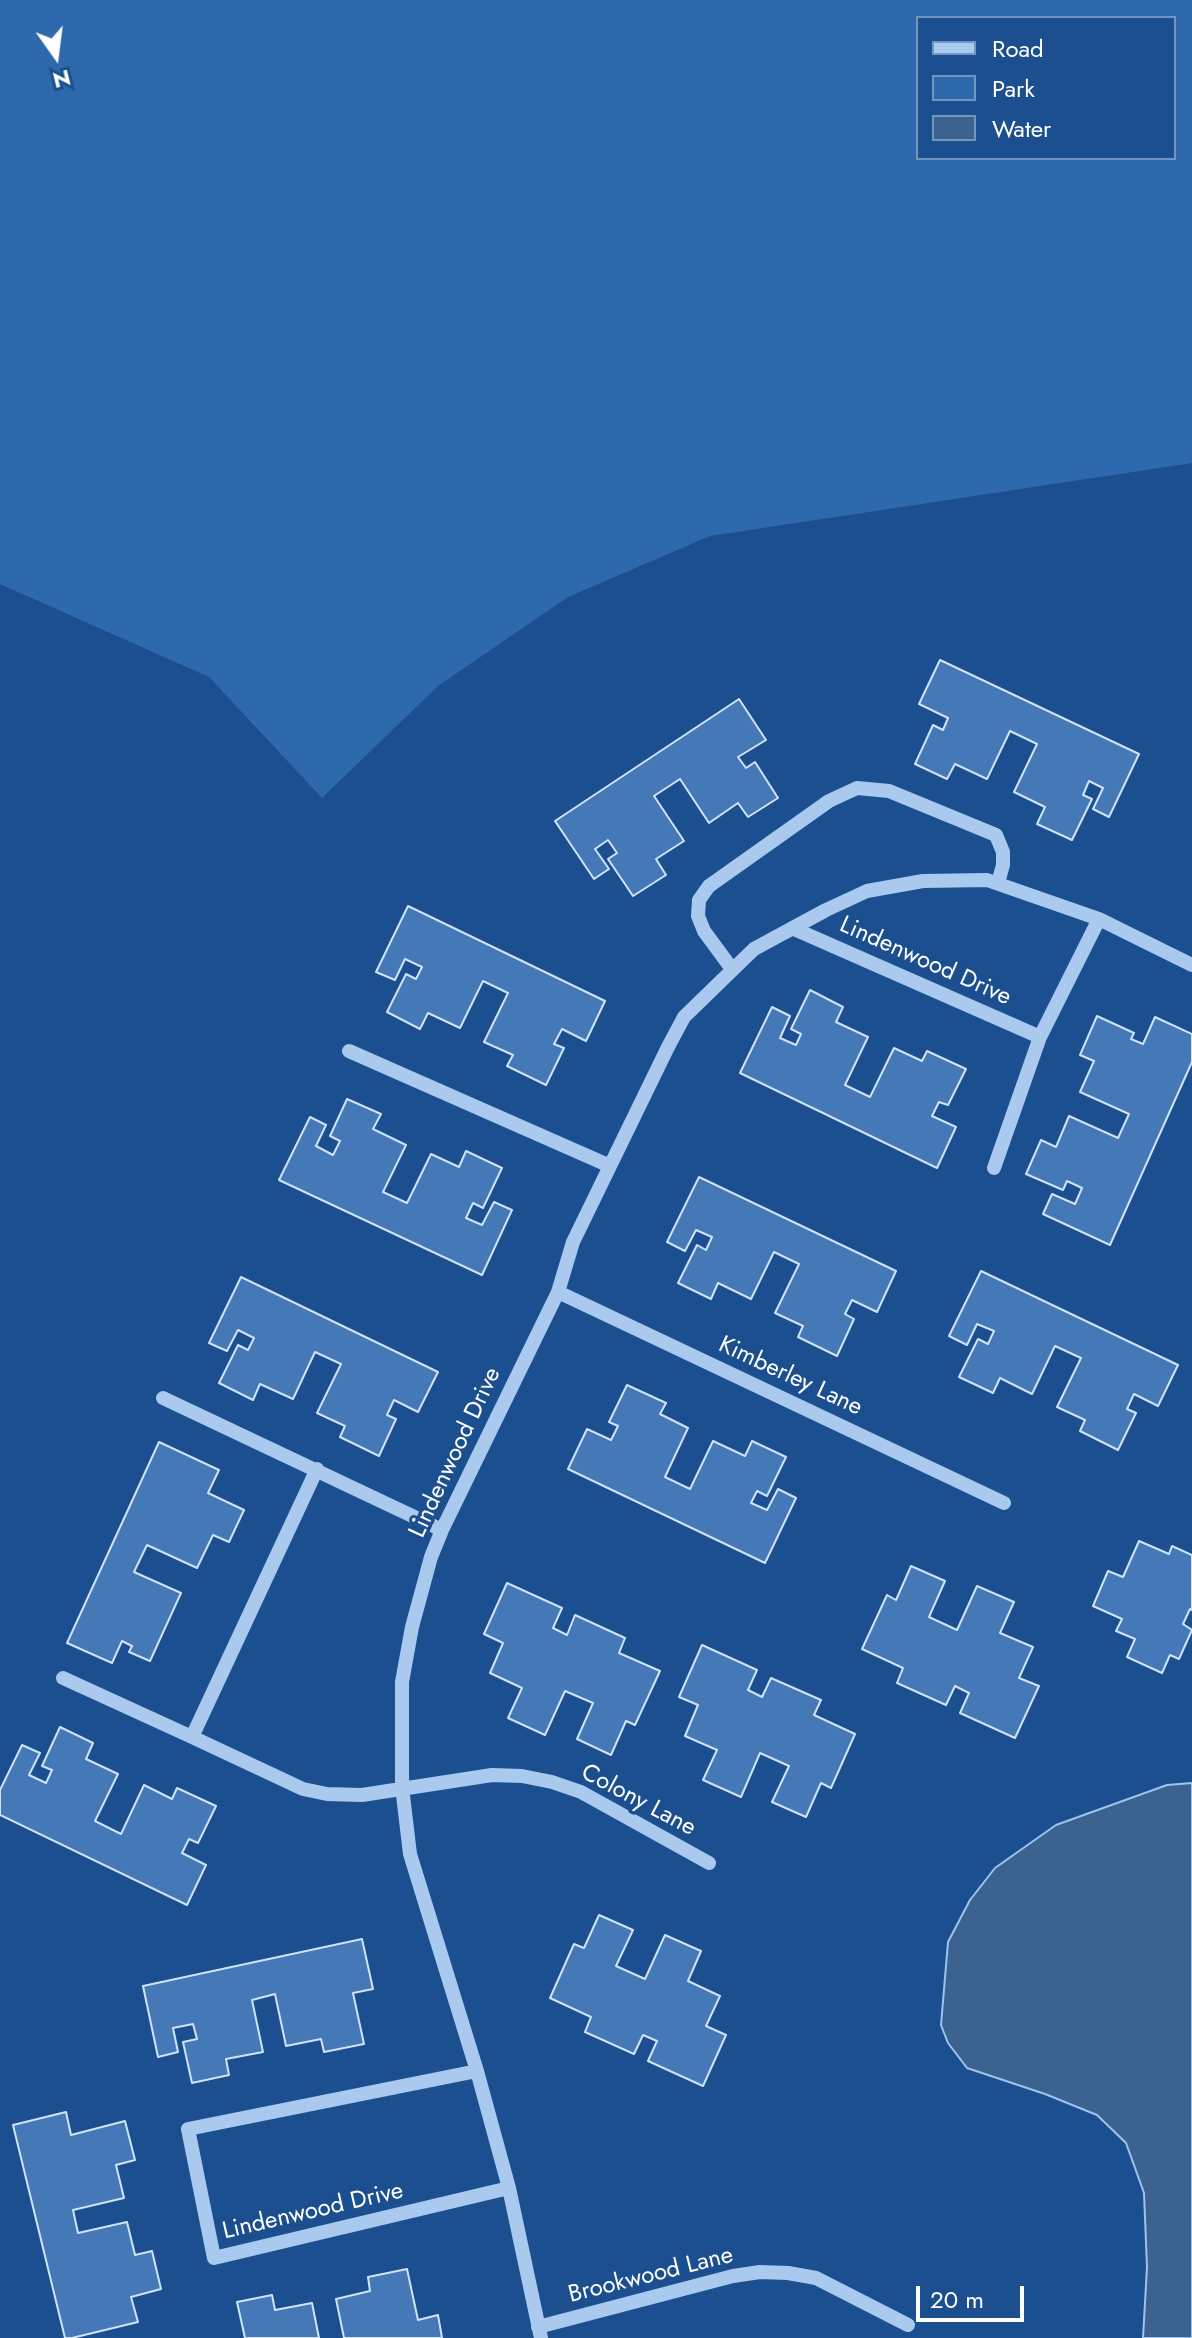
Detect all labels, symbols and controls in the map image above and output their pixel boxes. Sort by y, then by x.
north arrow [16,16,96,96]
legend [916,16,1176,160]
text: Road [992,31,1044,66]
text: N [49,62,74,97]
text: Park [992,71,1035,106]
text: Water [992,111,1051,146]
street label: Lindenwood Drive [835,911,1015,1013]
street label: Kimberley Lane [714,1331,866,1423]
street label: Lindenwood Drive [404,1363,508,1543]
street label: Colony Lane [576,1759,700,1843]
street label: Lindenwood Drive [220,2177,406,2247]
street label: Brookwood Lane [566,2242,736,2310]
scale bar [920,2270,1028,2320]
text: 20 m [930,2282,984,2317]

